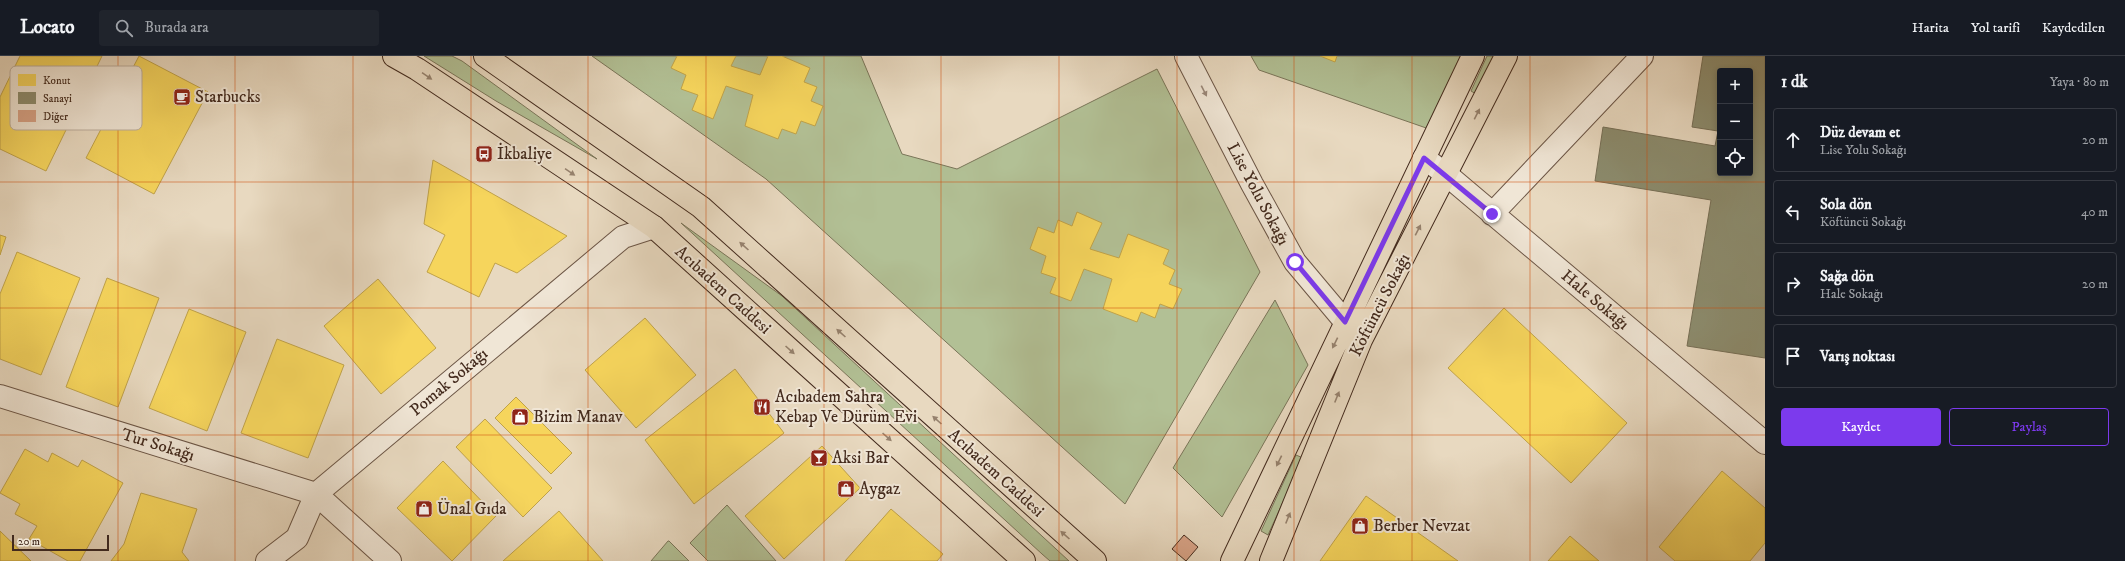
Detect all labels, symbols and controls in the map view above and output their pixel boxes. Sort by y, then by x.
search box [99,10,379,46]
text: Locato [20,16,75,39]
icon: search [113,17,135,39]
text: Burada ara [145,18,209,37]
text: Harita [1912,19,1949,37]
text: Yol tarifi [1971,19,2020,37]
text: Kaydedilen [2042,19,2105,37]
legend [10,66,142,130]
map controls [1717,68,1753,176]
button: + [1717,68,1753,104]
text: 1 dk [1781,71,1808,93]
one-way arrow [422,72,432,80]
text: Konut [43,74,71,88]
text: Yaya · 80 m [2050,74,2109,90]
one-way arrow [1200,85,1207,96]
place label: Starbucks [195,86,261,108]
cafe icon: Starbucks [172,87,192,107]
text: Sanayi [43,92,72,106]
button: − [1717,104,1753,140]
one-way arrow [1474,108,1480,120]
text: Diğer [43,110,69,124]
text: Düz devam et [1820,123,1900,142]
icon: ahead [1782,129,1804,151]
text: 20 m [2082,132,2108,148]
street label: Lise Yolu Sokağı [1222,139,1294,249]
button: locate [1717,140,1753,176]
place label: İkbaliye [497,142,552,165]
text: Lise Yolu Sokağı [1820,142,1907,158]
bus stop icon: İkbaliye [474,144,494,164]
one-way arrow [564,168,576,175]
text: Sola dön [1820,195,1872,214]
icon: left [1782,201,1804,223]
text: 40 m [2081,204,2108,220]
route end [1483,205,1501,223]
text: Köftüncü Sokağı [1820,214,1906,230]
one-way arrow [1415,224,1421,236]
street label: Acıbadem Caddesi [670,241,776,339]
one-way arrow [740,242,749,251]
street label: Köftüncü Sokağı [1345,250,1415,360]
route start [1286,253,1304,271]
street label: Hale Sokağı [1556,265,1634,335]
text: Sağa dön [1820,267,1874,286]
icon: right [1782,273,1804,295]
text: 20 m [2082,276,2108,292]
text: Hale Sokağı [1820,286,1883,302]
one-way arrow [835,329,846,338]
one-way arrow [1332,338,1338,349]
street label: Pomak Sokağı [405,343,493,421]
one-way arrow [785,345,795,355]
icon: arrive [1782,345,1804,367]
text: Varış noktası [1820,347,1895,366]
place label: Acıbadem Sahra Kebap Ve Dürüm Evi [775,386,917,428]
one-way arrow [1334,390,1340,402]
restaurant icon: Acıbadem Sahra Kebap Ve Dürüm Evi [752,397,772,417]
place label: Bizim Manav [533,406,623,428]
shop icon: Bizim Manav [510,407,530,427]
button: Kaydet [1781,408,1941,446]
button: Paylaş [1949,408,2109,446]
one-way arrow [932,416,943,425]
street label: Tur Sokağı [119,423,197,467]
street label: Acıbadem Caddesi [943,424,1049,522]
one-way arrow [882,432,892,442]
place label: Aksi Bar [832,447,890,469]
bar icon: Aksi Bar [809,448,829,468]
one-way arrow [1276,455,1282,466]
place label: Aygaz [859,478,901,500]
shop icon: Aygaz [836,479,856,499]
place label: Ünal Gıda [437,498,507,520]
shop icon: Ünal Gıda [414,499,434,519]
one-way arrow [1286,511,1292,523]
place label: Berber Nevzat [1373,515,1471,537]
shop icon: Berber Nevzat [1350,516,1370,536]
one-way arrow [1061,531,1070,540]
scale bar [12,533,109,552]
text: 20 m [18,535,40,549]

